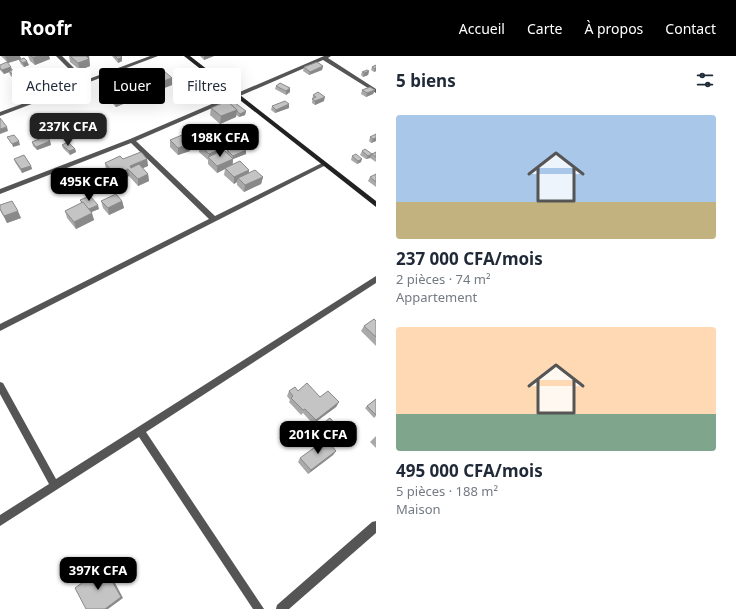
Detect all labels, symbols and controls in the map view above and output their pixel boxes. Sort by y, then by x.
text: Roofr [20,15,72,41]
text: Accueil [459,19,505,38]
text: Carte [527,19,562,38]
text: À propos [584,19,643,38]
text: Contact [665,19,716,38]
chip: Acheter [12,68,91,104]
chip: Louer [99,68,165,104]
chip: Filtres [173,68,241,104]
text: 5 biens [396,69,456,92]
icon: filters [694,69,716,91]
pin: 237K CFA [27,113,109,147]
text: 237K CFA [39,117,97,135]
pin: 198K CFA [179,124,261,158]
text: 198K CFA [191,128,249,146]
icon: home [520,141,592,213]
pin: 495K CFA [48,168,130,202]
text: 495K CFA [60,172,118,190]
text: 237 000 CFA/mois [396,247,543,270]
text: 2 pièces · 74 m² [396,270,491,288]
text: Appartement [396,288,477,306]
icon: home [520,353,592,425]
pin: 201K CFA [277,421,359,455]
text: 201K CFA [289,425,347,443]
text: 495 000 CFA/mois [396,459,543,482]
text: 5 pièces · 188 m² [396,482,498,500]
text: Maison [396,500,441,518]
pin: 397K CFA [57,557,139,591]
text: 397K CFA [69,561,127,579]

